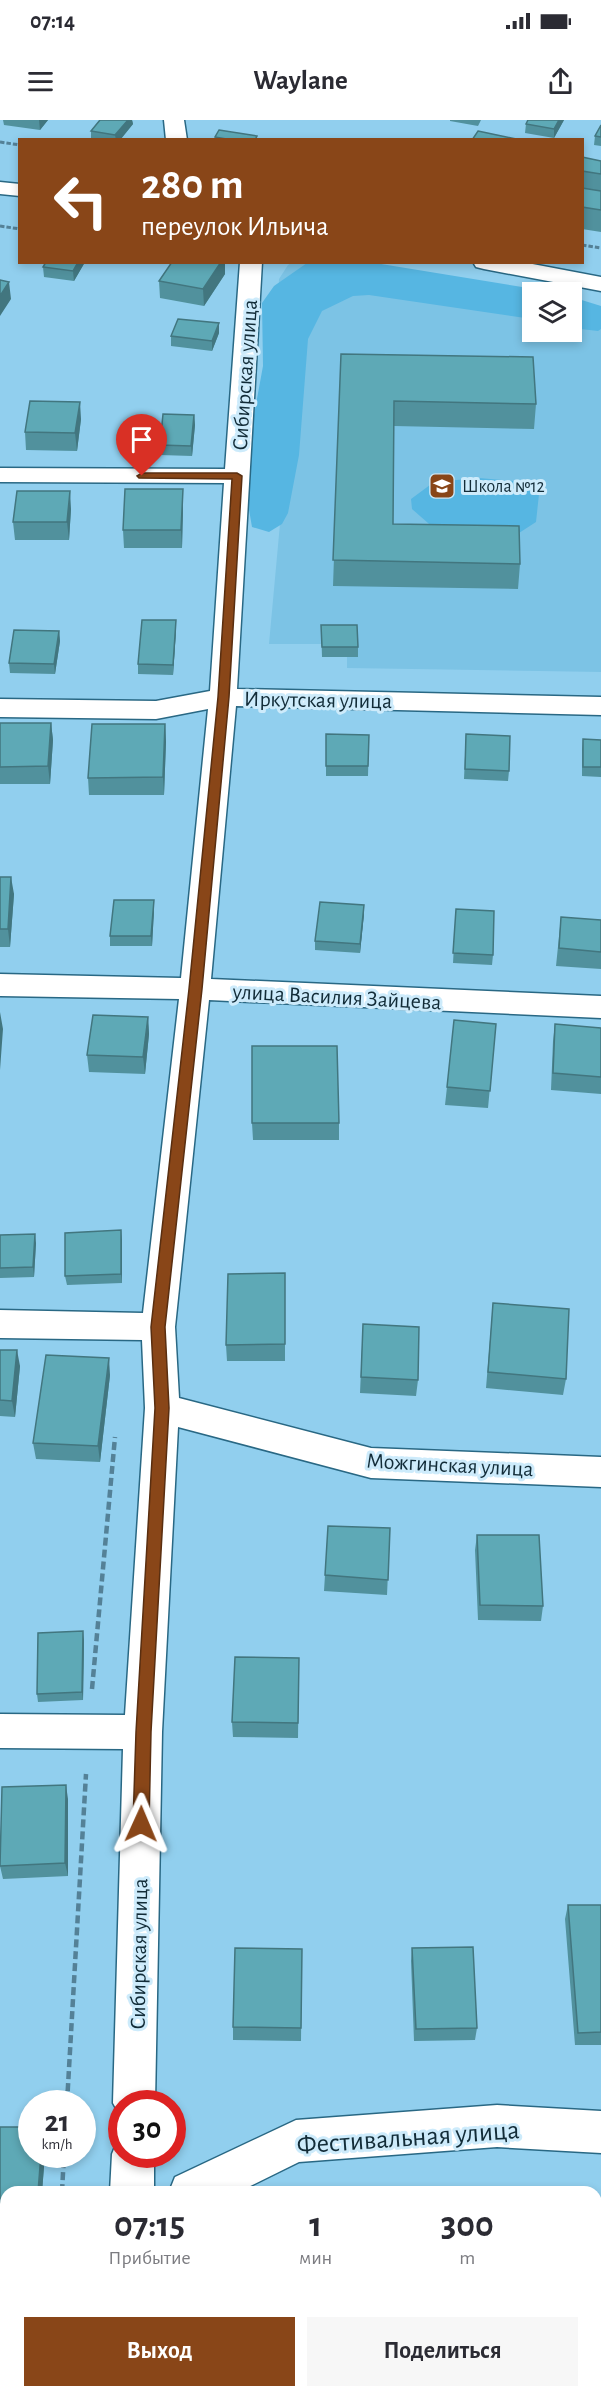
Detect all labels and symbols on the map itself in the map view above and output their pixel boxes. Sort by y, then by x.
street label: Сибирская улица [229,299,261,451]
pin [116,414,167,476]
school or university icon: Школа №12 [427,471,457,501]
place label: Школа №12 [462,478,545,496]
street label: Иркутская улица [244,688,392,712]
street label: улица Василия Зайцева [231,980,442,1013]
street label: Можгинская улица [366,1450,534,1480]
position arrow [109,1792,173,1856]
street label: Сибирская улица [127,1878,151,2030]
speed limit sign: 30 [108,2090,186,2168]
street label: Фестивальная улица [296,2116,520,2160]

